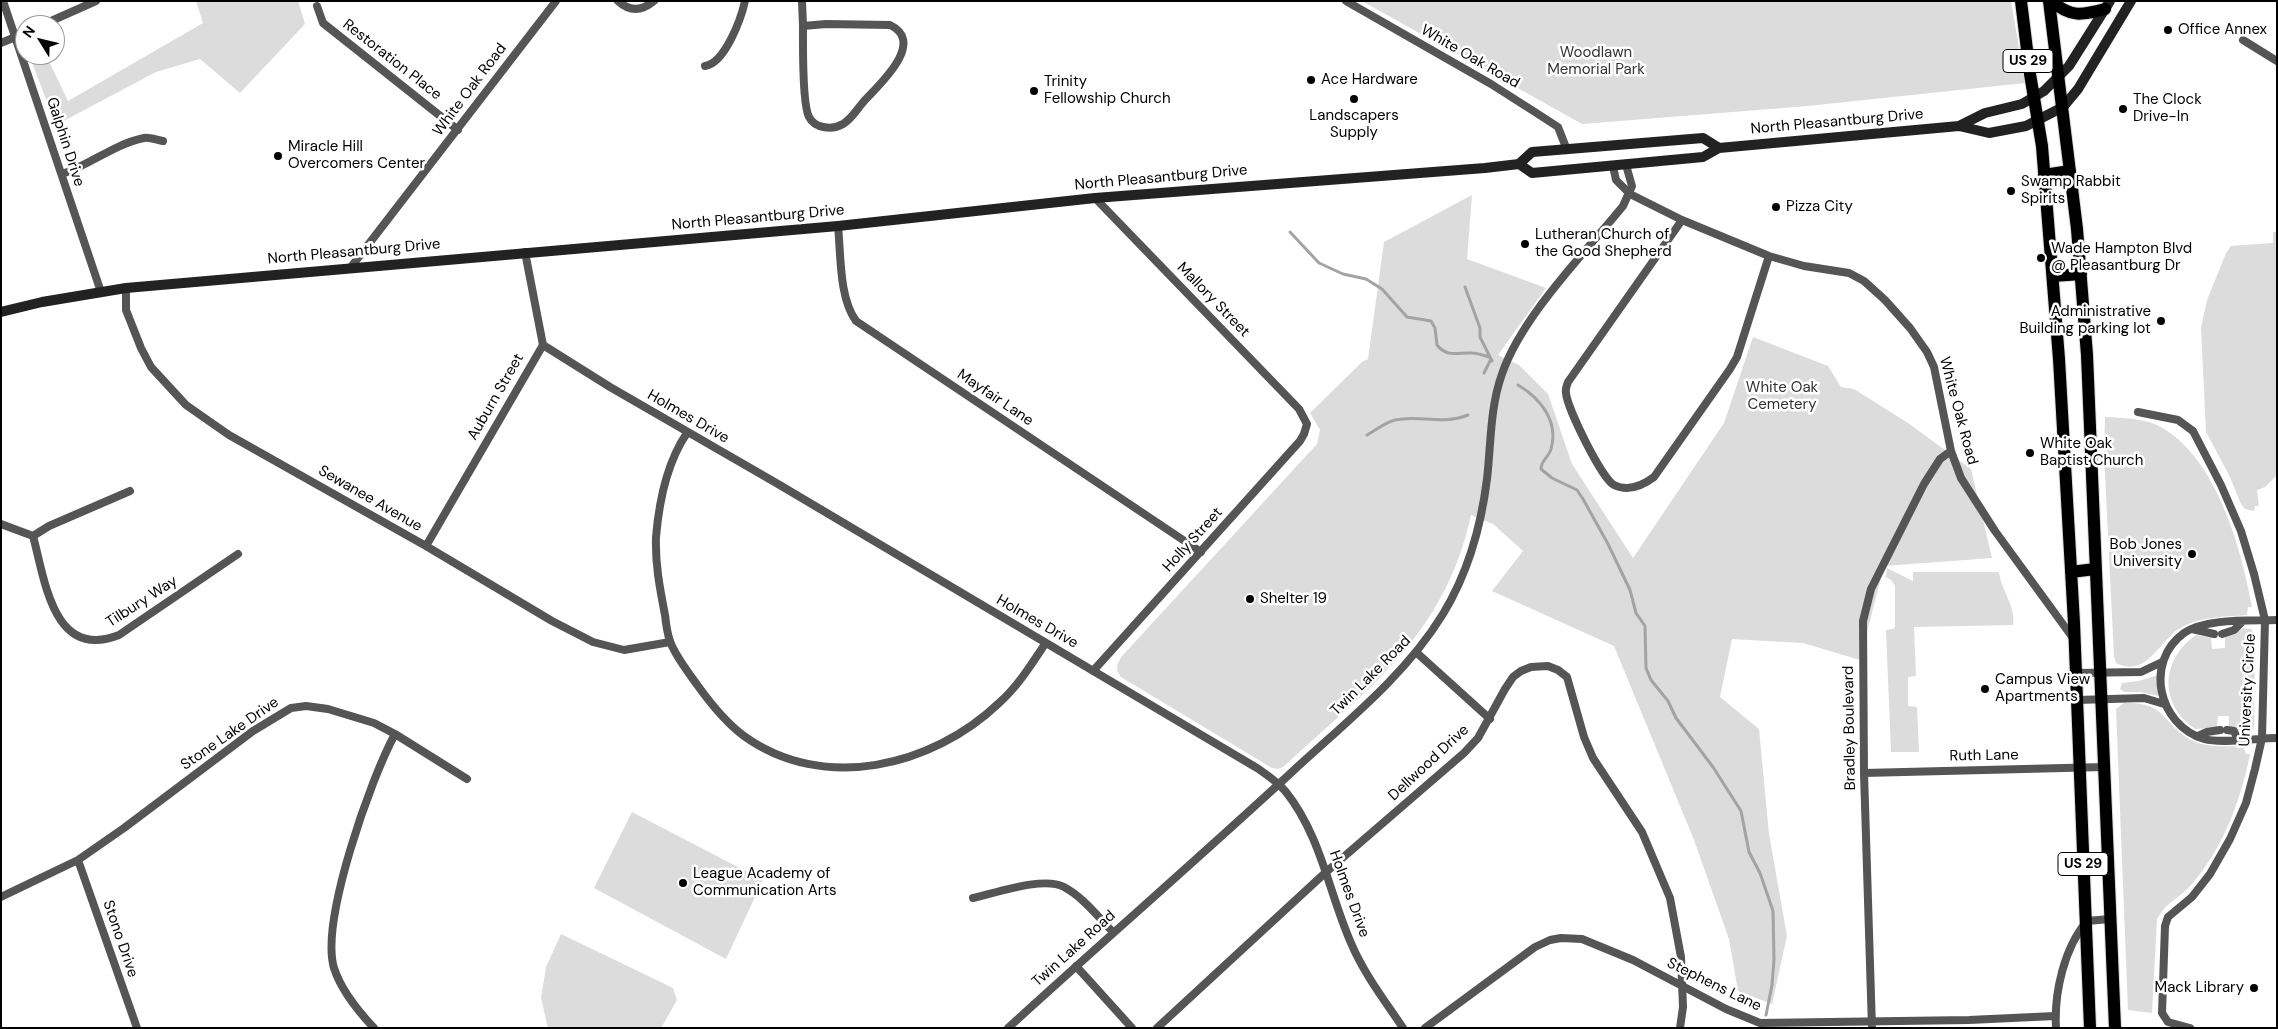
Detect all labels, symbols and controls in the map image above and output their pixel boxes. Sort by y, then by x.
north arrow [15,15,65,65]
street label: Restoration Place [339,16,445,104]
street label: White Oak Road [1417,21,1523,93]
place label: Office Annex [2178,21,2267,39]
text: N [18,22,39,41]
marker: Office Annex [2162,24,2174,36]
street label: White Oak Road [429,40,511,140]
park label: Woodlawn Memorial Park [1547,44,1645,79]
road number: US 29 [2003,49,2053,72]
place label: Ace Hardware [1321,71,1418,89]
place label: Trinity Fellowship Church [1044,73,1171,108]
marker: Ace Hardware [1305,74,1317,86]
marker: Trinity Fellowship Church [1028,85,1040,97]
place label: The Clock Drive-In [2133,91,2202,126]
marker: Landscapers Supply [1348,93,1360,105]
street label: Galphin Drive [42,95,88,189]
marker: The Clock Drive-In [2117,103,2129,115]
street label: North Pleasantburg Drive [1750,105,1924,139]
place label: Landscapers Supply [1309,107,1399,142]
place label: Miracle Hill Overcomers Center [288,138,425,173]
marker: Miracle Hill Overcomers Center [272,150,284,162]
street label: North Pleasantburg Drive [1074,161,1248,195]
place label: Swamp Rabbit Spirits [2021,173,2121,208]
marker: Swamp Rabbit Spirits [2005,185,2017,197]
place label: Pizza City [1786,198,1853,216]
street label: North Pleasantburg Drive [671,201,845,235]
marker: Pizza City [1770,201,1782,213]
place label: Lutheran Church of the Good Shepherd [1535,226,1672,261]
street label: North Pleasantburg Drive [267,235,441,269]
marker: Lutheran Church of the Good Shepherd [1519,238,1531,250]
place label: Wade Hampton Blvd @ Pleasantburg Dr [2051,240,2192,275]
marker: Wade Hampton Blvd @ Pleasantburg Dr [2035,252,2047,264]
street label: Mallory Street [1173,259,1253,341]
place label: Administrative Building parking lot [2019,303,2151,338]
marker: Administrative Building parking lot [2155,315,2167,327]
street label: Auburn Street [464,350,528,444]
street label: White Oak Road [1935,355,1981,467]
street label: Mayfair Lane [953,366,1037,430]
park label: White Oak Cemetery [1746,379,1818,414]
street label: Holmes Drive [644,386,732,448]
place label: White Oak Baptist Church [2040,435,2143,470]
marker: White Oak Baptist Church [2024,447,2036,459]
street label: Sewanee Avenue [315,462,425,536]
street label: Holly Street [1159,504,1227,576]
place label: Bob Jones University [2110,536,2182,571]
marker: Bob Jones University [2186,548,2198,560]
street label: Tilbury Way [103,572,181,632]
place label: Shelter 19 [1260,590,1327,608]
street label: Holmes Drive [993,591,1081,653]
marker: Shelter 19 [1244,593,1256,605]
street label: Twin Lake Road [1327,632,1415,720]
street label: University Circle [2236,633,2260,747]
street label: Bradley Boulevard [1840,666,1860,790]
place label: Campus View Apartments [1995,671,2090,706]
marker: Campus View Apartments [1979,683,1991,695]
street label: Stone Lake Drive [178,694,282,774]
street label: Dellwood Drive [1385,721,1473,805]
street label: Ruth Lane [1949,746,2019,766]
street label: Holmes Drive [1325,848,1373,940]
road number: US 29 [2058,852,2108,876]
place label: League Academy of Communication Arts [693,865,837,900]
marker: League Academy of Communication Arts [677,877,689,889]
street label: Stono Drive [98,898,142,980]
street label: Twin Lake Road [1029,907,1119,991]
street label: Stephens Lane [1664,954,1764,1016]
place label: Mack Library [2155,979,2244,997]
marker: Mack Library [2248,982,2260,994]

